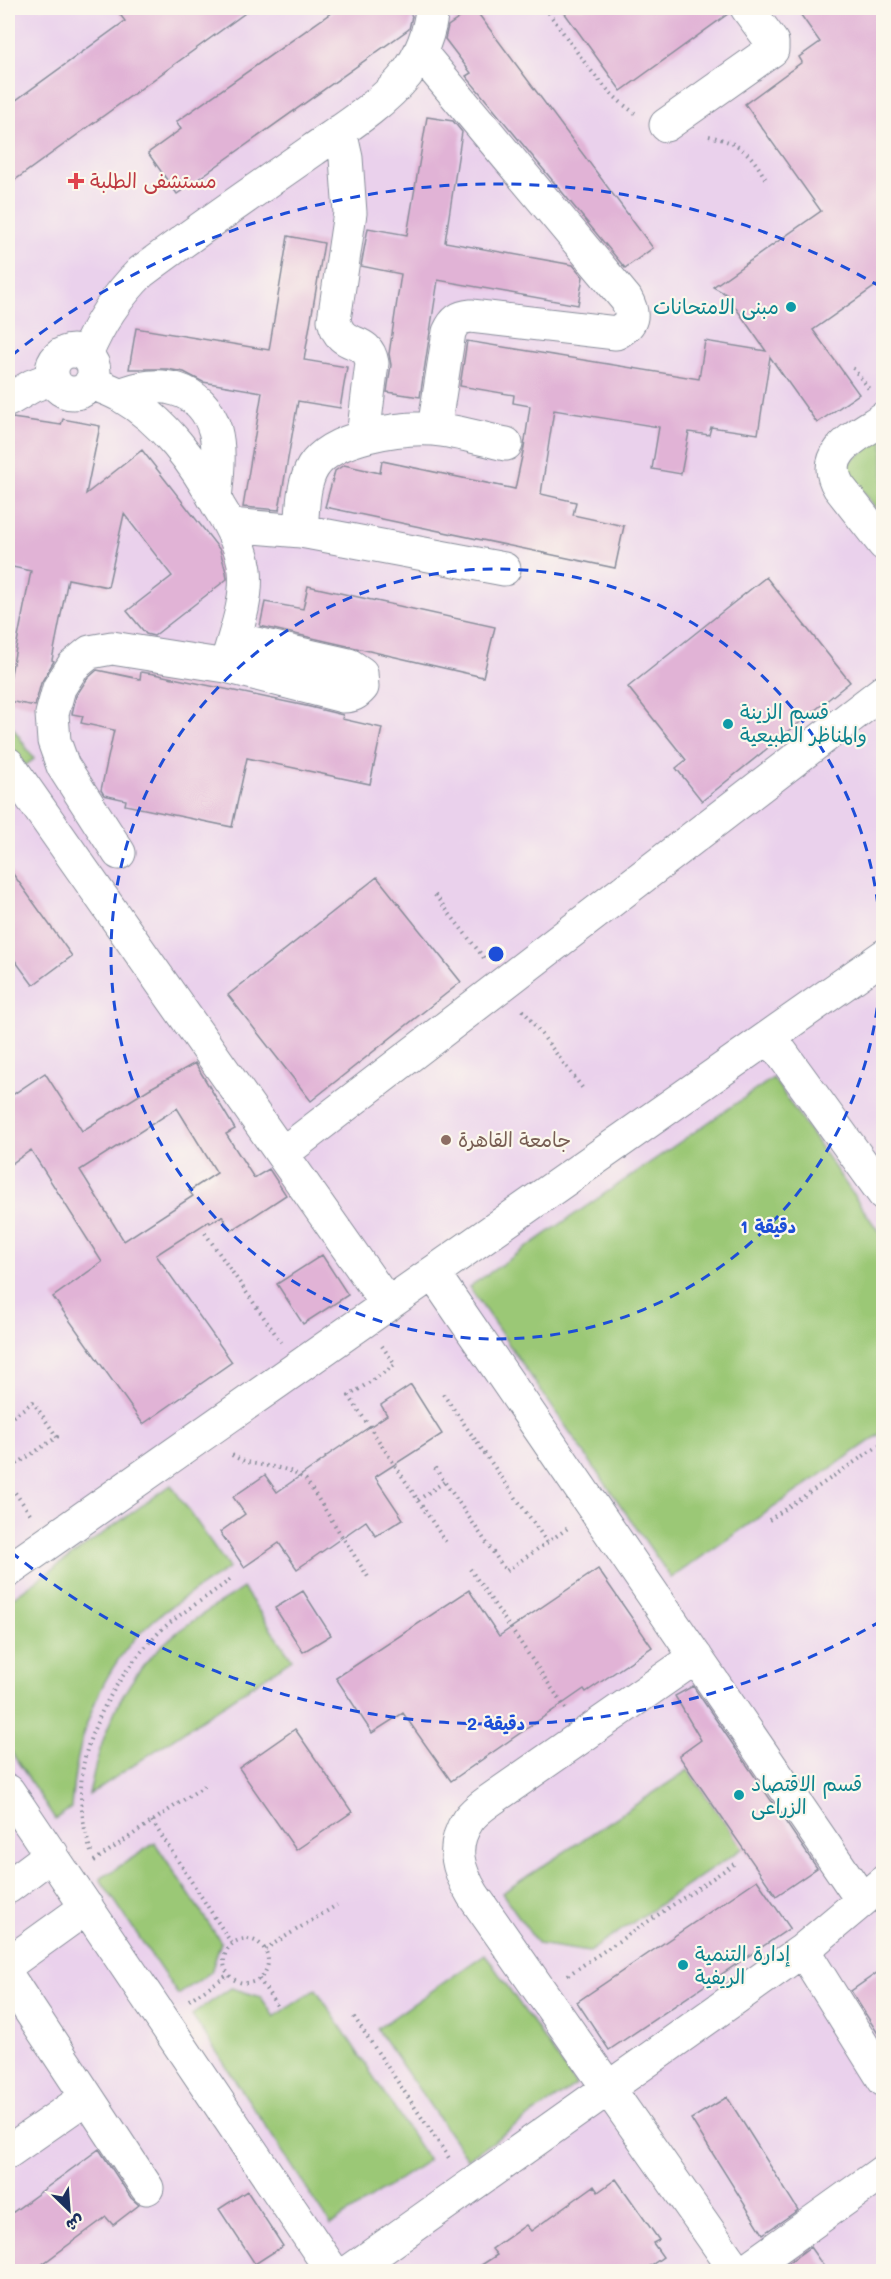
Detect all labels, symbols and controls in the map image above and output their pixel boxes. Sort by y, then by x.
place label: مستشفى الطلبة [90,167,217,194]
marker: مستشفى الطلبة [67,172,85,190]
place label: مبنى الامتحانات [653,293,779,320]
marker: مبنى الامتحانات [784,300,798,314]
place label: قسم الزينة والمناظر الطبيعية [740,698,867,747]
marker: قسم الزينة والمناظر الطبيعية [721,717,735,731]
centre of rings [486,944,506,964]
place label: جامعة القاهرة [458,1126,571,1152]
marker: جامعة القاهرة [439,1133,453,1147]
text: 1 دقيقة [740,1214,796,1238]
text: 2 دقيقة [467,1711,525,1735]
place label: قسم الاقتصاد الزراعى [751,1770,862,1820]
marker: قسم الاقتصاد الزراعى [732,1788,746,1802]
place label: إدارة التنمية الريفية [695,1940,790,1989]
marker: إدارة التنمية الريفية [676,1958,690,1972]
north arrow [39,2180,99,2240]
text: ش [63,2211,88,2237]

